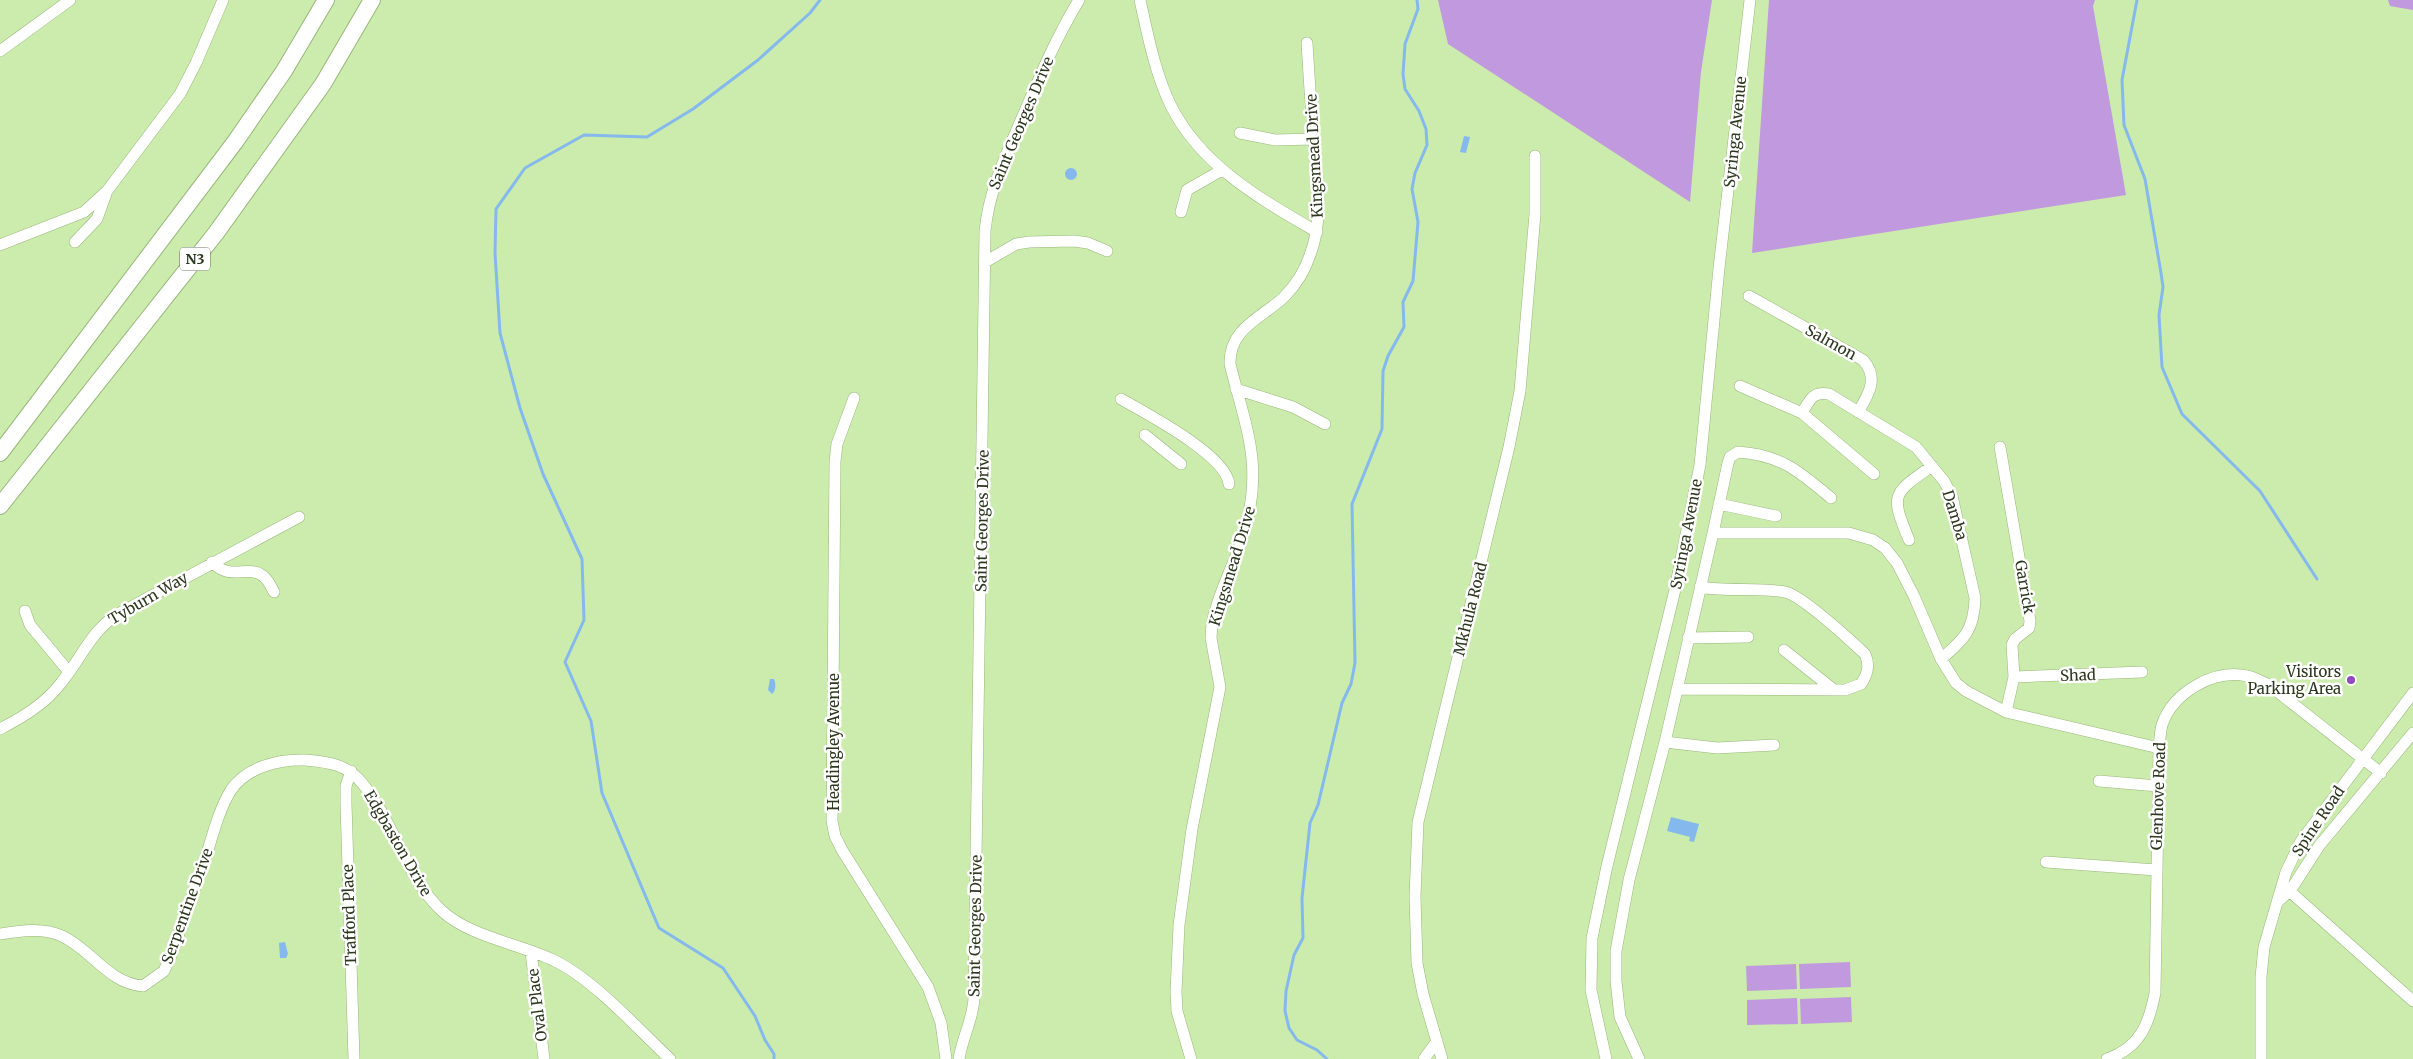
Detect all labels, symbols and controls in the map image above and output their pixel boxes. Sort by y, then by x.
street label: Saint Georges Drive [984,54,1058,192]
street label: Syringa Avenue [1720,75,1750,189]
street label: Kingsmead Drive [1301,93,1327,218]
road number: N3 [180,248,210,270]
street label: Salmon [1802,320,1860,364]
street label: Saint Georges Drive [971,449,993,592]
street label: Syringa Avenue [1666,477,1706,591]
street label: Damba [1938,488,1972,542]
street label: Kingsmead Drive [1205,504,1259,628]
street label: Garrick [2011,559,2039,616]
street label: Mkhula Road [1449,560,1491,658]
street label: Tyburn Way [105,567,191,628]
place label: Visitors Parking Area [2247,662,2341,698]
street label: Shad [2060,665,2096,685]
street label: Headingley Avenue [824,673,843,811]
marker: Visitors Parking Area [2345,674,2357,686]
street label: Glenhove Road [2147,742,2169,850]
street label: Spine Road [2288,782,2348,860]
street label: Edgbaston Drive [360,787,436,899]
street label: Serpentine Drive [157,845,217,967]
street label: Saint Georges Drive [964,854,986,997]
street label: Trafford Place [338,864,360,966]
street label: Oval Place [523,967,551,1043]

